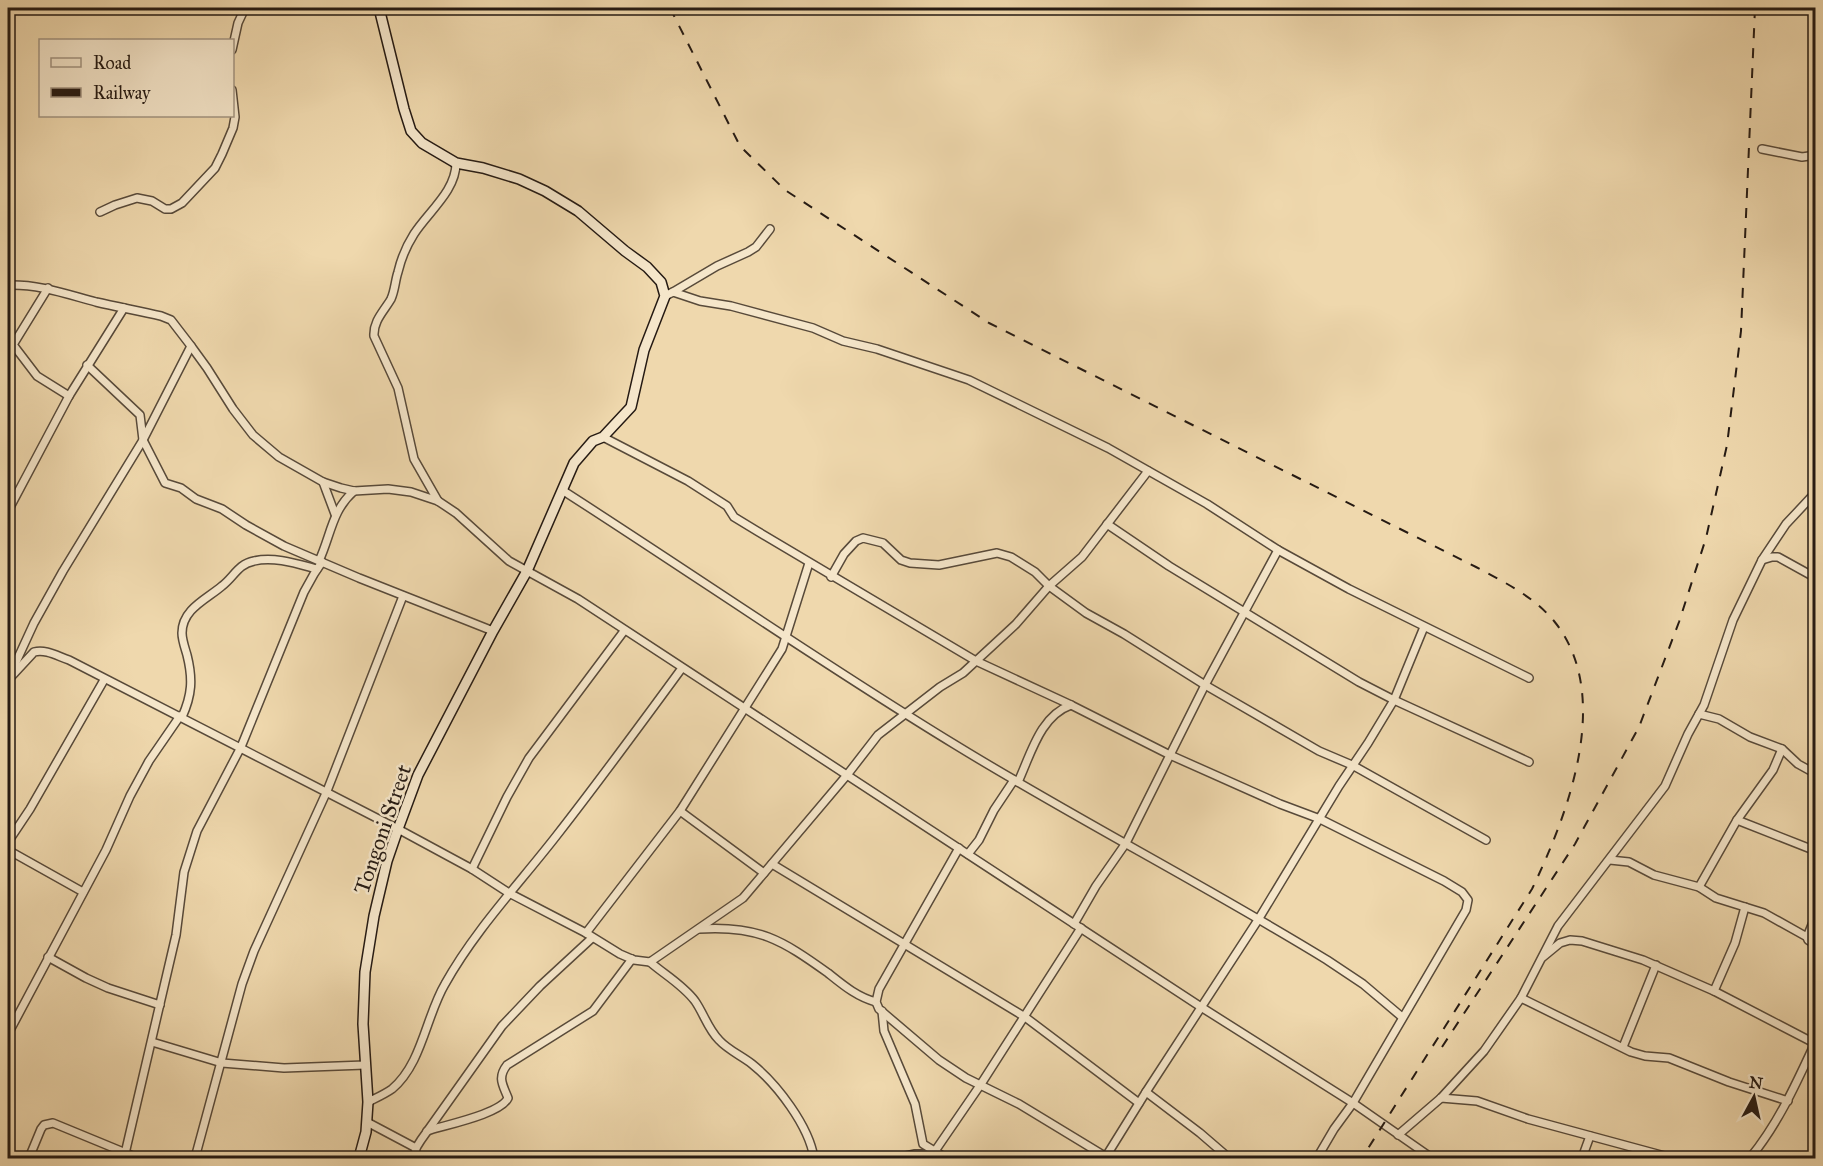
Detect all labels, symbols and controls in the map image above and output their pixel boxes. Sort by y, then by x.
legend [39,39,234,117]
text: Road [93,52,131,74]
text: Railway [93,82,151,104]
street label: Tongoni Street [348,761,417,898]
north arrow [1724,1067,1784,1127]
text: N [1748,1072,1764,1093]

